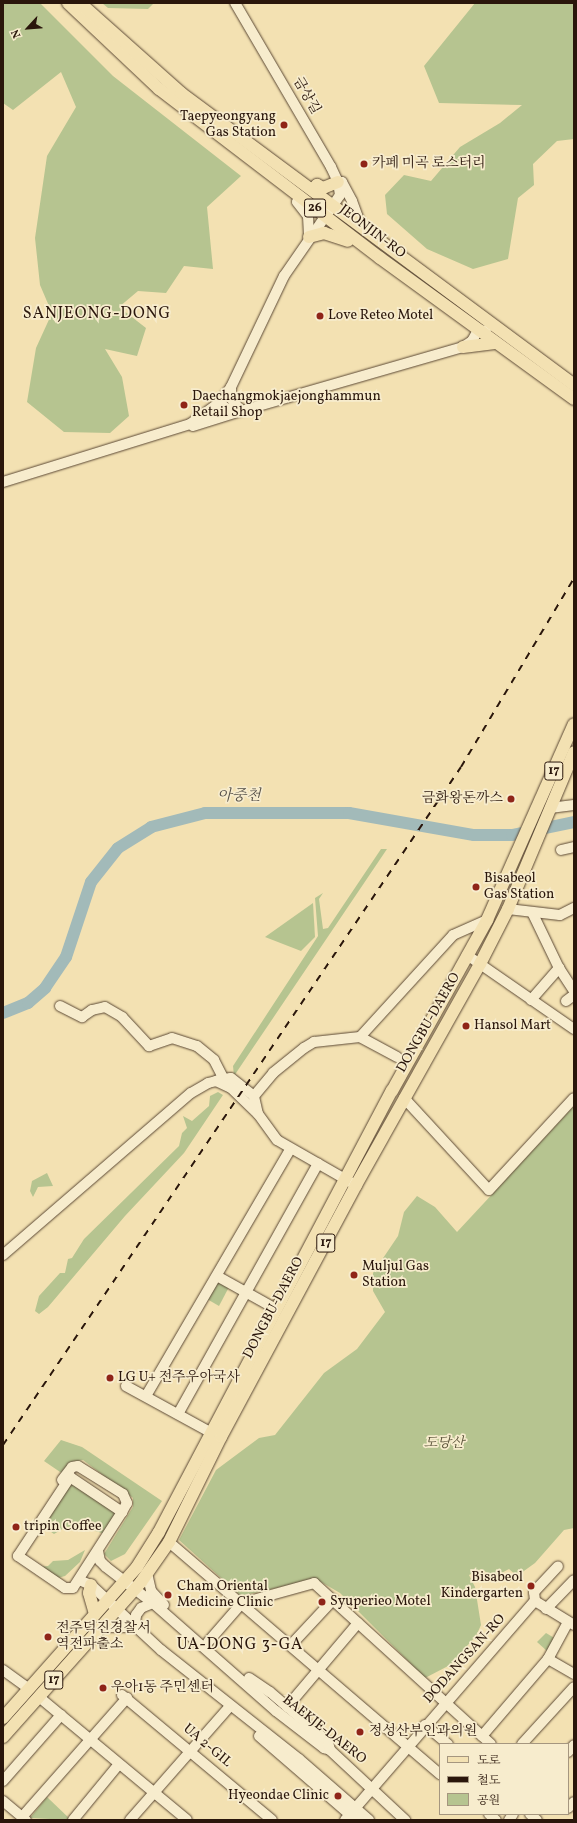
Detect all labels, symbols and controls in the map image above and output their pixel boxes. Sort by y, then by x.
north arrow [8,8,48,48]
text: N [8,27,25,40]
street label: 금상길 [289,74,323,118]
place label: Taepyeongyang Gas Station [180,109,276,142]
marker: Taepyeongyang Gas Station [279,120,289,130]
place label: 카페 미곡 로스터리 [372,156,486,172]
marker: 카페 미곡 로스터리 [359,159,369,169]
road number: 26 [304,197,326,219]
street label: JEONJIN-RO [335,202,409,262]
district label: SANJEONG-DONG [23,304,171,324]
place label: Love Reteo Motel [328,308,433,324]
marker: Love Reteo Motel [315,311,325,321]
place label: Daechangmokjaejonghammun Retail Shop [192,389,381,422]
marker: Daechangmokjaejonghammun Retail Shop [179,400,189,410]
road number: 17 [544,760,564,782]
water label: 아중천 [217,788,261,806]
place label: 금화왕돈까스 [422,791,503,807]
marker: 금화왕돈까스 [506,794,516,804]
place label: Bisabeol Gas Station [484,871,554,904]
marker: Bisabeol Gas Station [471,882,481,892]
street label: DONGBU-DAERO [394,970,464,1076]
place label: Hansol Mart [474,1018,551,1034]
marker: Hansol Mart [461,1021,471,1031]
road number: 17 [316,1232,336,1254]
street label: DONGBU-DAERO [240,1254,308,1362]
place label: Muljul Gas Station [362,1259,429,1292]
marker: Muljul Gas Station [349,1270,359,1280]
place label: LG U+ 전주우아국사 [118,1370,240,1386]
marker: LG U+ 전주우아국사 [105,1373,115,1383]
park label: 도당산 [424,1436,464,1452]
place label: tripin Coffee [24,1519,102,1535]
marker: tripin Coffee [11,1522,21,1532]
place label: Bisabeol Kindergarten [441,1570,523,1602]
place label: Cham Oriental Medicine Clinic [177,1579,273,1612]
marker: Bisabeol Kindergarten [526,1581,536,1591]
marker: Cham Oriental Medicine Clinic [162,1589,174,1601]
place label: Syuperieo Motel [330,1594,431,1610]
marker: Syuperieo Motel [317,1597,327,1607]
street label: DODANGSAN-RO [421,1611,509,1707]
place label: 전주덕진경찰서 역전파출소 [56,1621,151,1654]
marker: 전주덕진경찰서 역전파출소 [43,1632,53,1642]
district label: UA-DONG 3-GA [177,1635,303,1655]
road number: 17 [44,1669,64,1691]
place label: 우아1동 주민센터 [111,1680,214,1696]
marker: 우아1동 주민센터 [98,1683,108,1693]
street label: BAEKJE-DAERO [279,1692,369,1768]
street label: UA 2-GIL [179,1721,235,1771]
place label: 정성산부인과의원 [369,1724,477,1740]
marker: 정성산부인과의원 [354,1726,366,1738]
legend [439,1743,569,1815]
text: 도로 [477,1753,500,1769]
text: 철도 [477,1773,500,1789]
place label: Hyeondae Clinic [228,1788,329,1804]
marker: Hyeondae Clinic [332,1790,344,1802]
text: 공원 [477,1793,500,1809]

